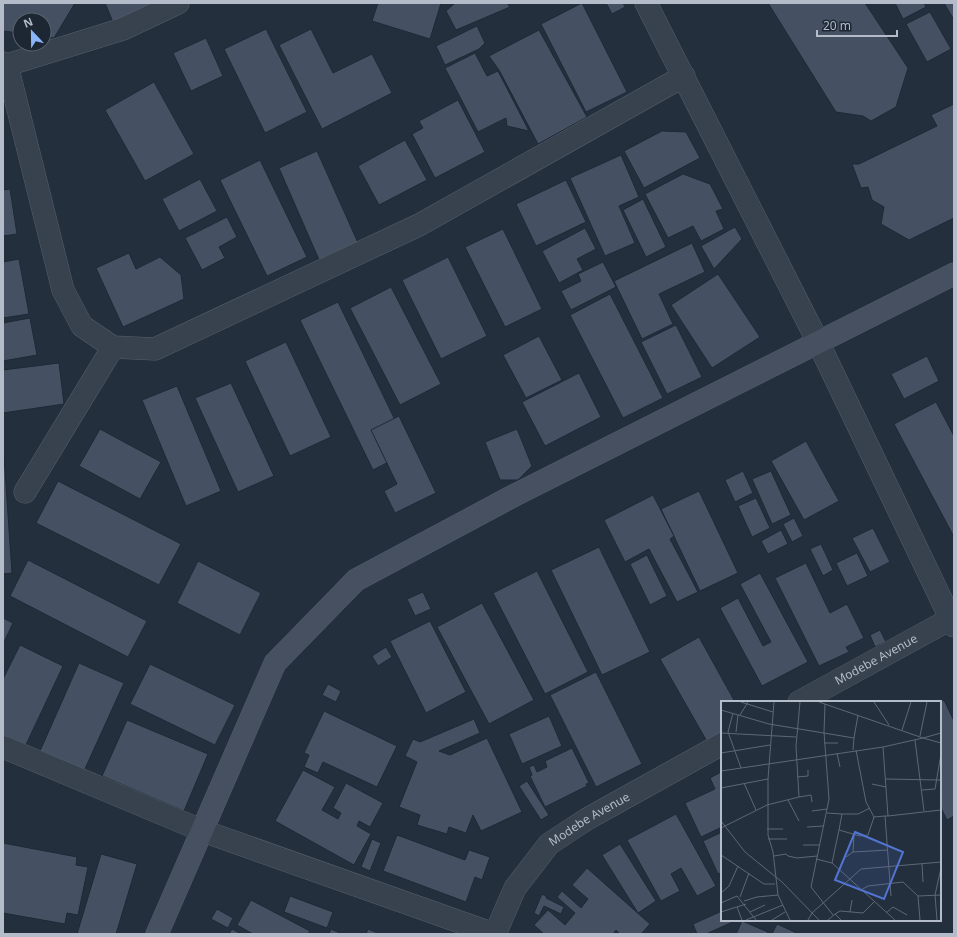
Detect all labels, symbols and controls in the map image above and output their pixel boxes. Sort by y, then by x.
north arrow [12,12,52,52]
scale bar [817,12,897,38]
text: N [21,14,35,31]
text: 20 m [823,17,851,34]
street label: Modebe Avenue [832,630,920,689]
inset map [721,701,941,921]
street label: Modebe Avenue [545,788,633,850]

